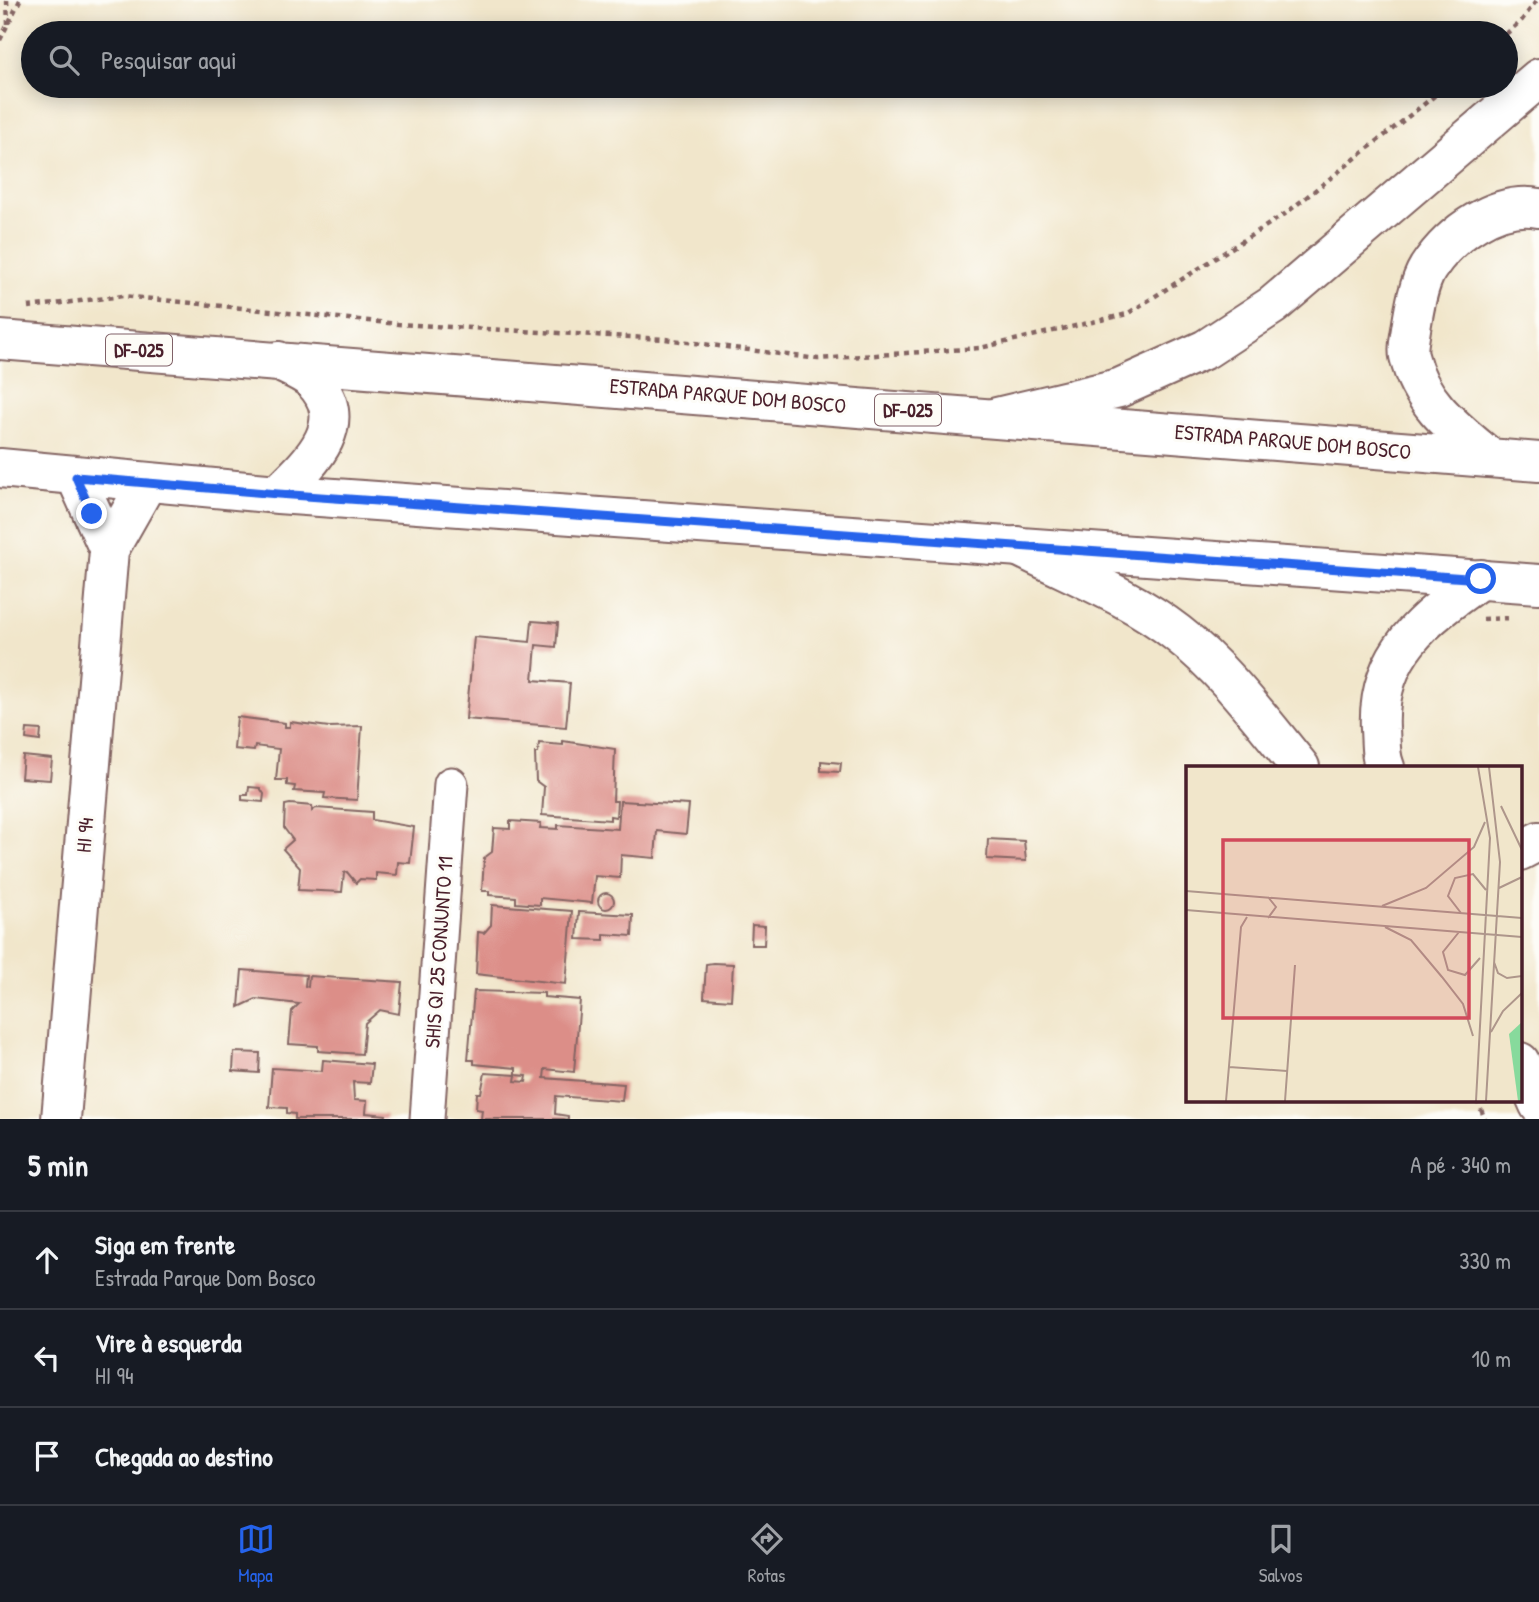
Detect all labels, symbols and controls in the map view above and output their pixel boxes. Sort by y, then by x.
search box [21,21,1518,98]
icon: search [45,41,83,79]
text: Pesquisar aqui [101,42,237,77]
road number: DF-025 [106,334,172,366]
street label: ESTRADA PARQUE DOM BOSCO [609,371,847,420]
road number: DF-025 [875,394,941,426]
street label: ESTRADA PARQUE DOM BOSCO [1174,417,1412,466]
route end [76,498,107,529]
route start [1465,563,1496,594]
inset map [1186,766,1522,1102]
street label: HI 94 [69,816,100,854]
street label: SHIS QI 25 CONJUNTO 11 [417,855,460,1049]
text: 5 min [28,1145,88,1185]
text: A pé · 340 m [1410,1149,1511,1180]
text: Siga em frente [95,1227,235,1262]
icon: ahead [28,1241,66,1279]
text: 330 m [1459,1245,1511,1276]
text: Estrada Parque Dom Bosco [95,1262,315,1293]
text: Vire à esquerda [95,1325,241,1360]
icon: left [28,1339,66,1377]
text: 10 m [1471,1343,1511,1374]
text: HI 94 [95,1360,134,1391]
icon: arrive [28,1437,66,1475]
text: Chegada ao destino [95,1439,273,1474]
tab: Mapa [237,1520,275,1588]
tab: Rotas [748,1520,786,1588]
tab: Salvos [1259,1520,1302,1588]

